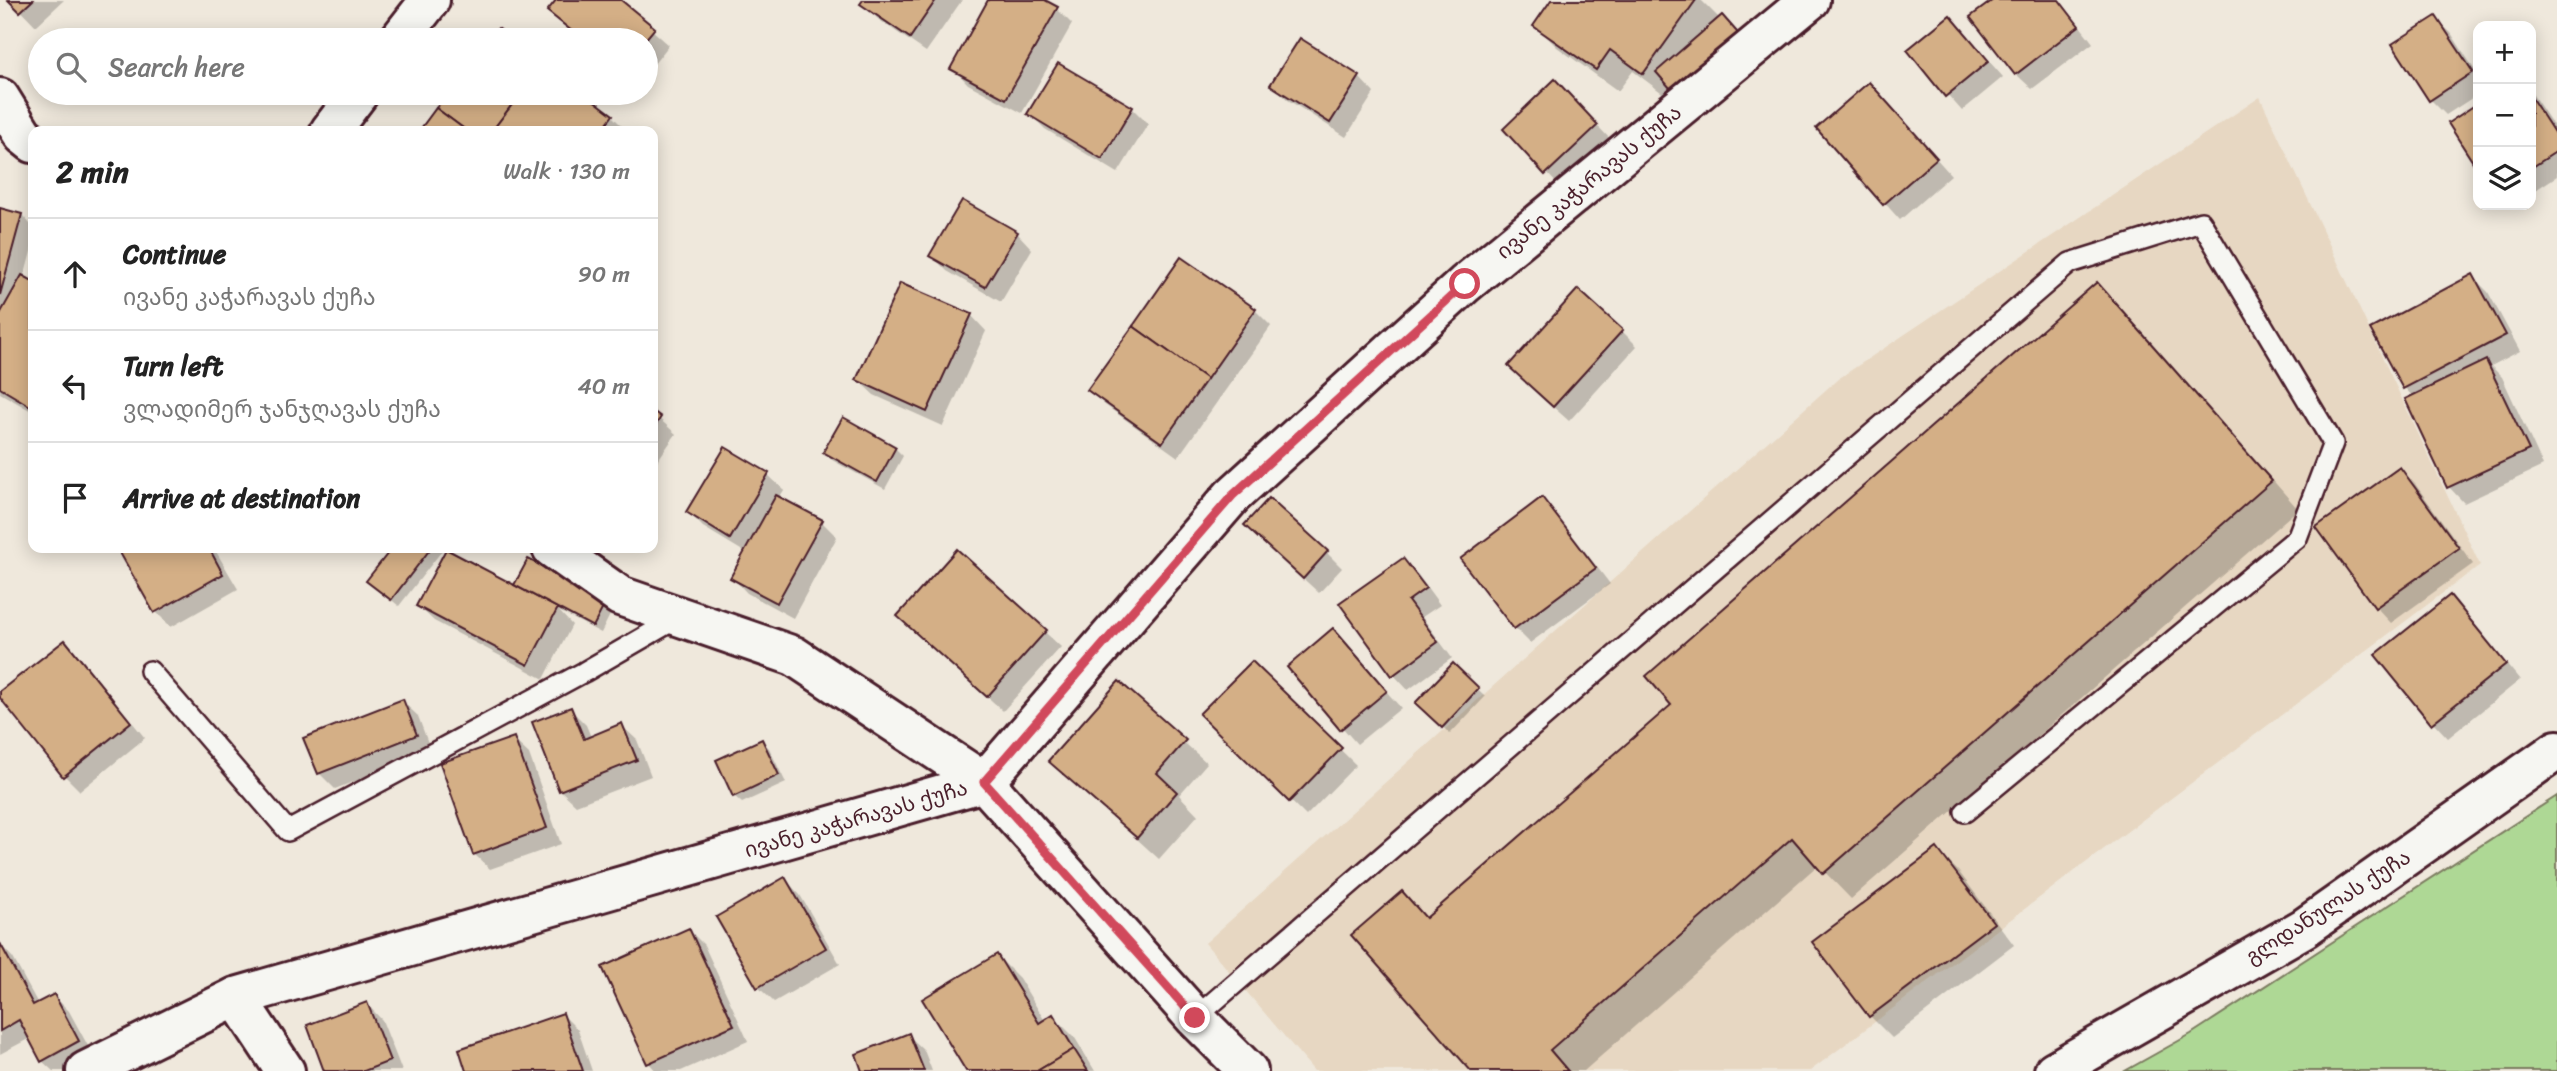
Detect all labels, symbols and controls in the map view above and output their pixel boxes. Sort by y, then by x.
map controls [2473,21,2536,210]
button: + [2473,21,2536,84]
search box [28,28,658,105]
text: Search here [108,44,245,90]
icon: search [52,48,90,86]
button: − [2473,84,2536,147]
street label: ივანე კაჭარავას ქუჩა [1487,95,1691,269]
text: 2 min [56,145,129,199]
button: layers [2473,147,2536,210]
text: Walk · 130 m [503,151,630,192]
text: Continue [123,231,226,277]
text: 90 m [578,254,630,295]
icon: ahead [56,255,94,293]
route start [1449,268,1480,299]
text: ივანე კაჭარავას ქუჩა [123,277,376,318]
text: Turn left [123,343,223,389]
text: 40 m [577,366,630,407]
icon: left [56,367,94,405]
text: ვლადიმერ ჯანჯღავას ქუჩა [123,389,441,430]
text: Arrive at destination [123,475,360,521]
icon: arrive [56,479,94,517]
street label: ივანე კაჭარავას ქუჩა [740,769,972,869]
street label: გლდანულას ქუჩა [2237,839,2419,975]
route end [1179,1002,1210,1033]

